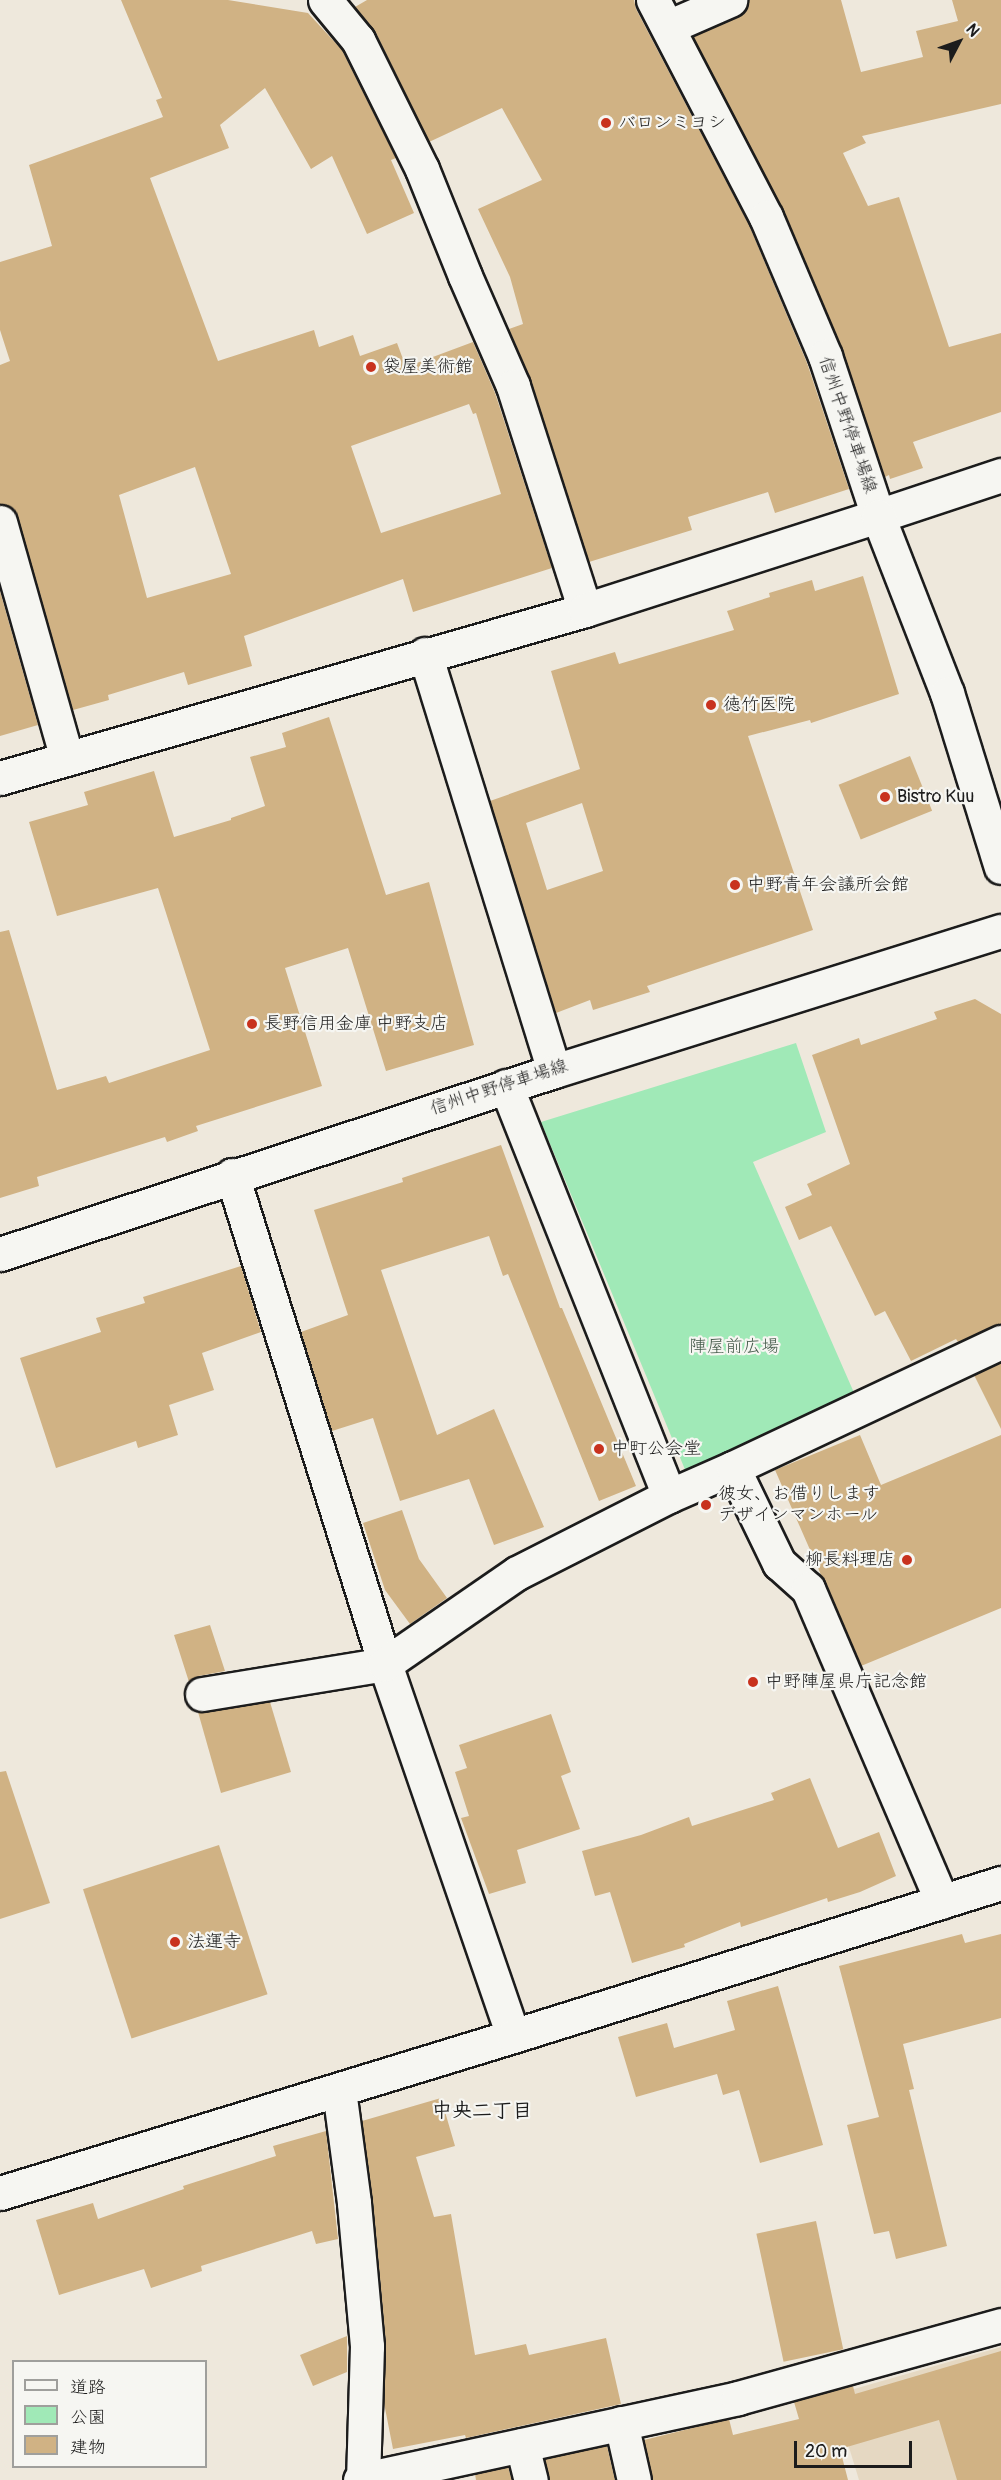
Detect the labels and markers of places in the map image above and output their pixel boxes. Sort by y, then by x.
place label: バロンミヨシ [618,112,726,134]
marker: バロンミヨシ [599,116,613,130]
place label: 袋屋美術館 [383,356,473,378]
marker: 袋屋美術館 [364,360,378,374]
place label: 徳竹医院 [723,694,795,716]
marker: 徳竹医院 [704,698,718,712]
place label: Bistro Kuu [897,786,974,808]
marker: Bistro Kuu [878,790,892,804]
place label: 中野青年会議所会館 [747,874,909,896]
marker: 中野青年会議所会館 [728,878,742,892]
place label: 長野信用金庫 中野支店 [264,1013,448,1035]
marker: 長野信用金庫 中野支店 [245,1017,259,1031]
place label: 中町公会堂 [611,1438,701,1460]
marker: 中町公会堂 [592,1442,606,1456]
place label: 彼女、お借りします デザインマンホール [718,1484,880,1526]
marker: 彼女、お借りします デザインマンホール [699,1498,713,1512]
place label: 柳長料理店 [805,1549,895,1571]
marker: 柳長料理店 [900,1553,914,1567]
place label: 中野陣屋県庁記念館 [765,1671,927,1693]
marker: 中野陣屋県庁記念館 [746,1675,760,1689]
place label: 法運寺 [187,1931,241,1953]
marker: 法運寺 [168,1935,182,1949]

